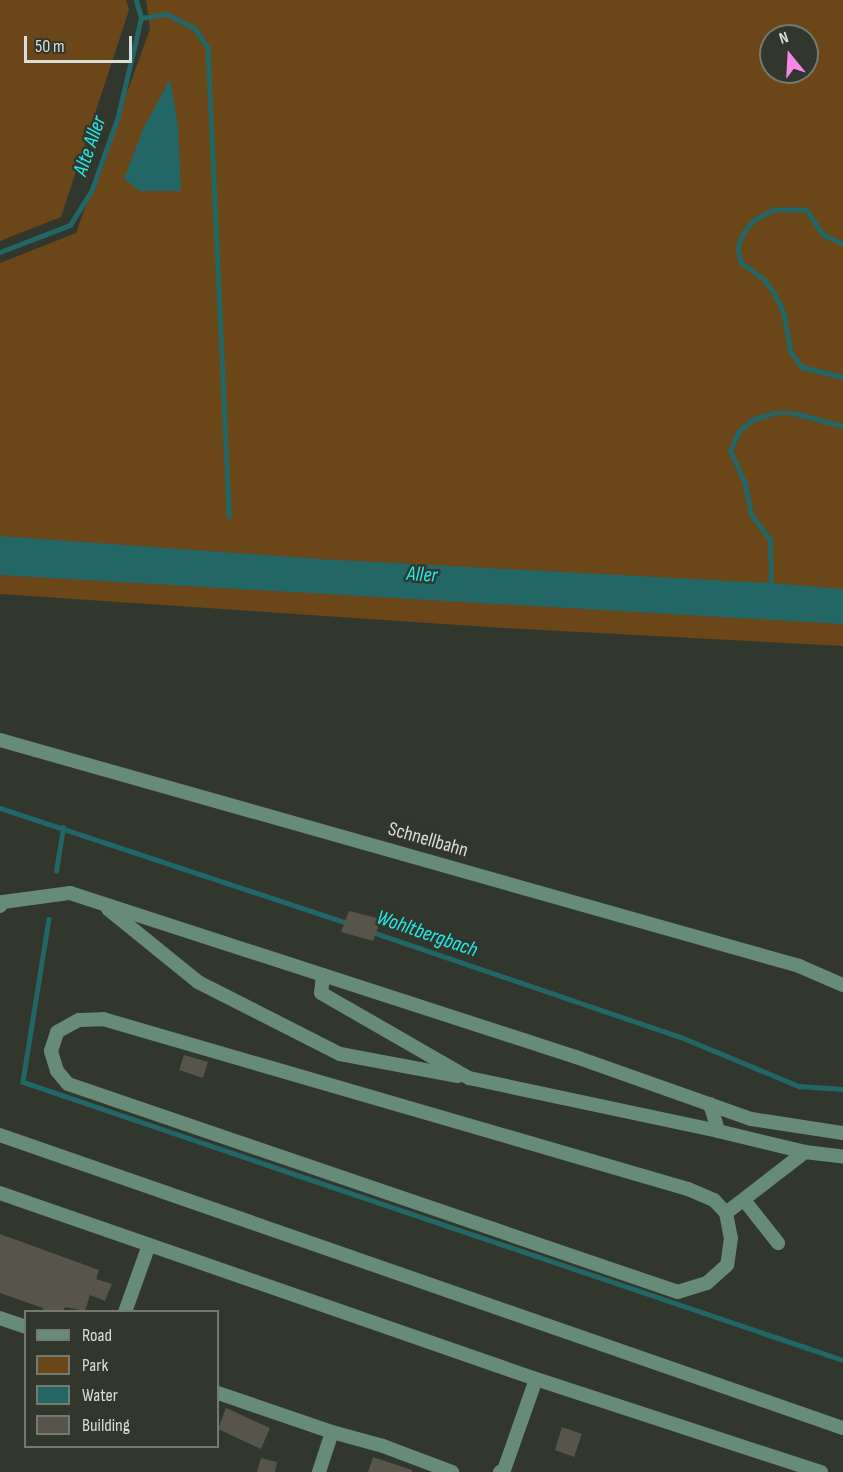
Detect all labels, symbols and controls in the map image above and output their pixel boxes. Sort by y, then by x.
scale bar [27,24,135,62]
north arrow [759,24,819,84]
text: N [777,28,791,49]
text: 50 m [35,36,65,57]
water label: Alte Aller [68,113,112,179]
water label: Aller [406,561,438,589]
street label: Schnellbahn [385,817,471,863]
water label: Wohltbergbach [373,905,481,963]
legend [24,1310,219,1448]
text: Road [82,1325,112,1346]
text: Park [82,1355,108,1376]
text: Water [82,1385,118,1406]
text: Building [82,1415,130,1436]

